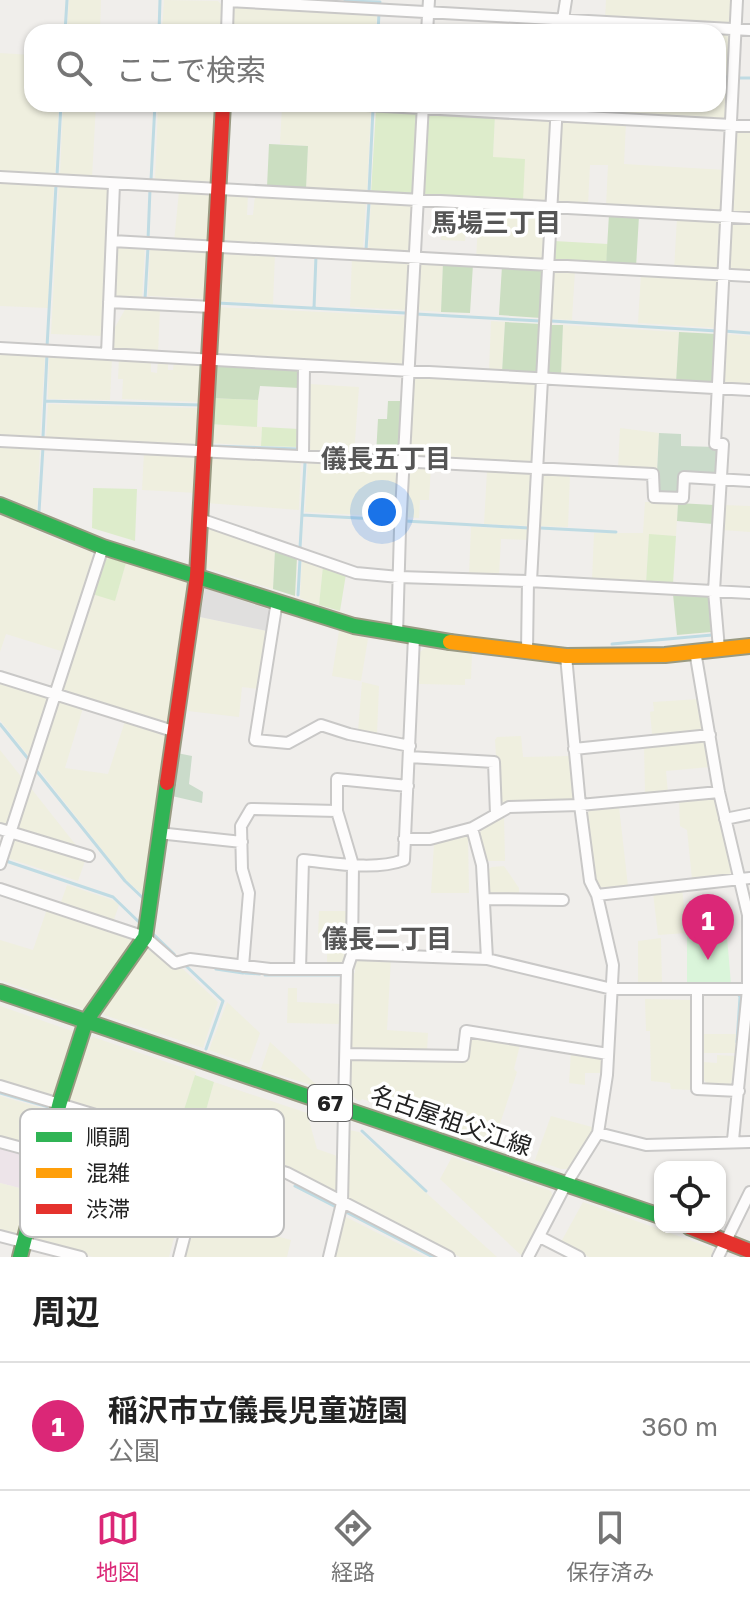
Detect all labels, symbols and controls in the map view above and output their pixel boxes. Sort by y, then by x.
search box [24,24,726,112]
icon: search [52,46,96,90]
text: ここで検索 [116,52,266,88]
district label: 馬場三丁目 [431,207,561,238]
district label: 儀長五丁目 [321,443,451,474]
your location [362,492,402,532]
pin: 1 [682,894,734,960]
district label: 儀長二丁目 [322,923,452,954]
street label: 名古屋祖父江線 [367,1079,536,1161]
road number: 67 [308,1085,352,1121]
legend [20,1109,284,1237]
text: 順調 [86,1123,130,1150]
text: 混雑 [86,1159,130,1186]
map controls [654,1161,726,1233]
button: locate [654,1161,726,1233]
text: 渋滞 [86,1195,130,1222]
text: 周辺 [32,1291,100,1331]
text: 稲沢市立儀長児童遊園 [108,1392,408,1428]
text: 1 [51,1411,65,1442]
text: 360 m [641,1411,718,1442]
text: 公園 [108,1435,160,1466]
tab: 地図 [96,1506,140,1586]
tab: 経路 [331,1506,375,1586]
tab: 保存済み [566,1506,654,1586]

